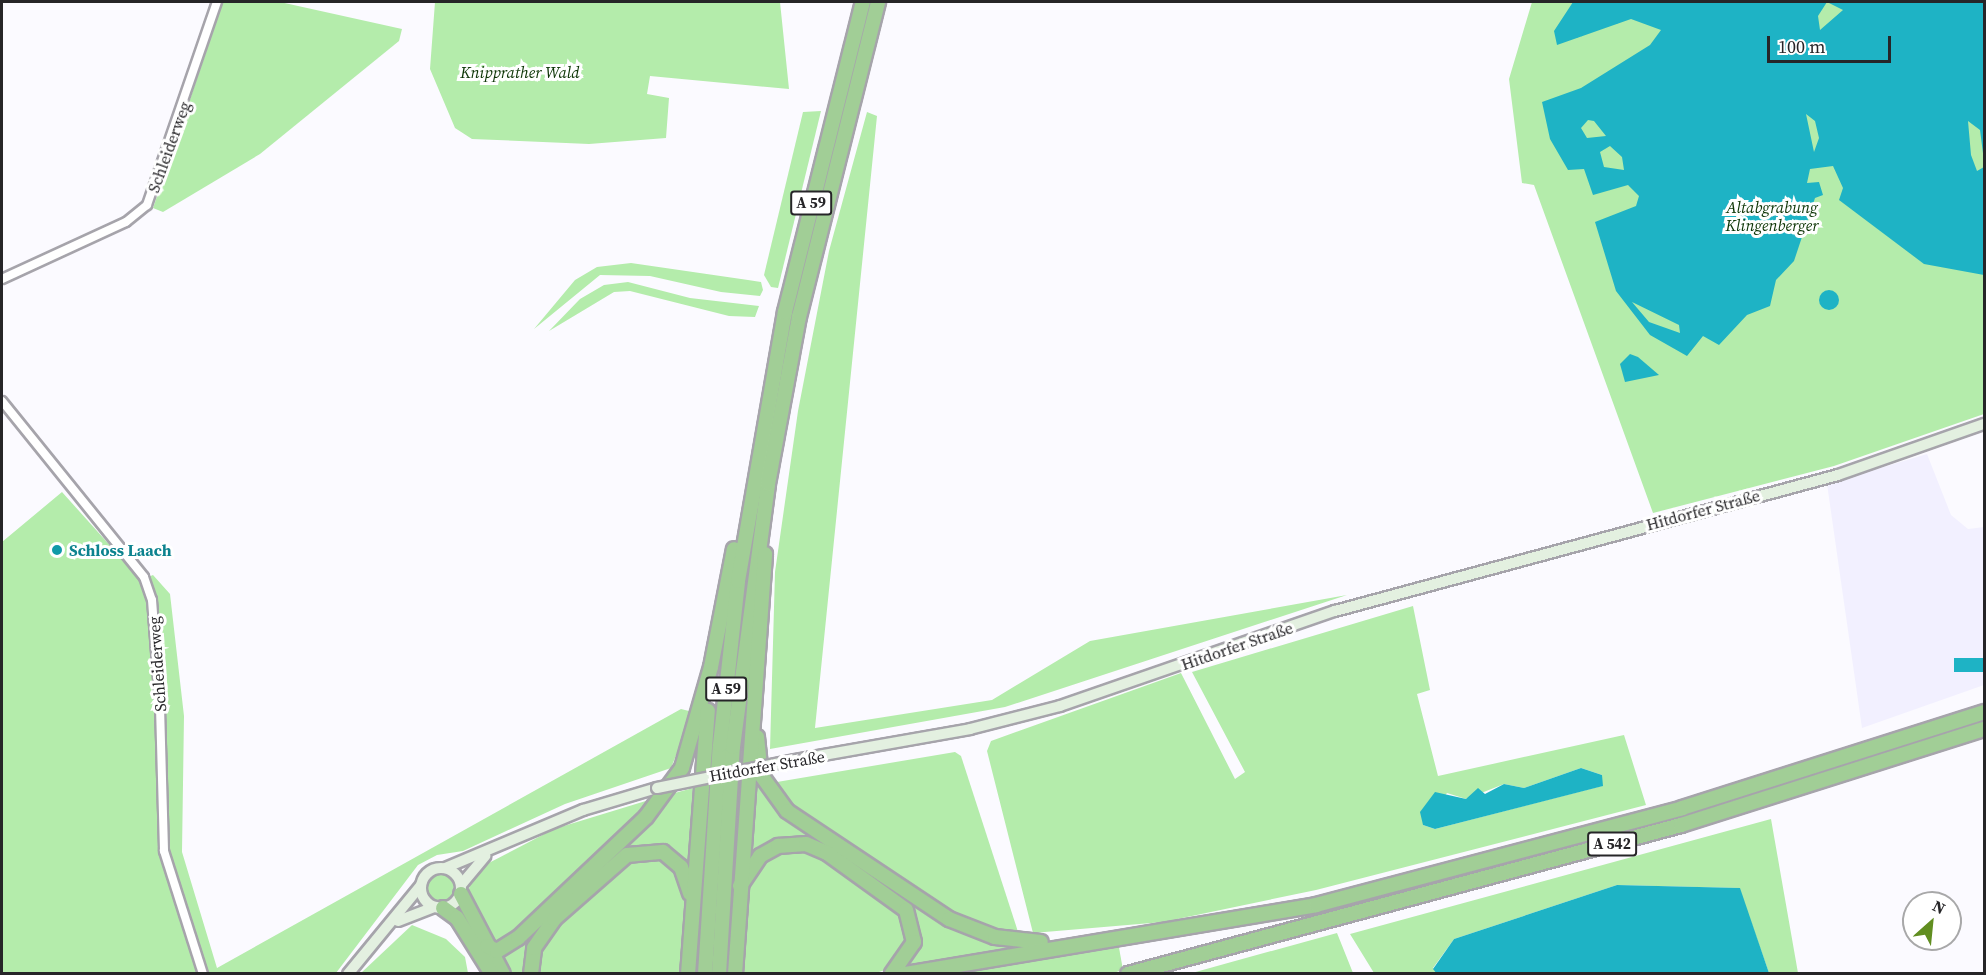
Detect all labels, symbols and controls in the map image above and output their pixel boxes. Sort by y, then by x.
scale bar [1770,24,1894,62]
text: 100 m [1778,34,1825,59]
park label: Knipprather Wald [460,62,580,82]
street label: Schleiderweg [144,99,194,195]
road number: A 59 [790,191,832,215]
park label: Altabgrabung Klingenberger [1725,197,1819,235]
street label: Hitdorfer Straße [1644,486,1762,534]
place label: Schloss Laach [69,540,171,560]
marker: Schloss Laach [50,543,64,557]
street label: Schleiderweg [144,616,170,712]
street label: Hitdorfer Straße [1179,618,1295,674]
road number: A 59 [705,677,747,701]
street label: Hitdorfer Straße [708,746,826,786]
road number: A 542 [1586,832,1638,856]
north arrow [1902,891,1962,951]
text: N [1929,894,1949,919]

